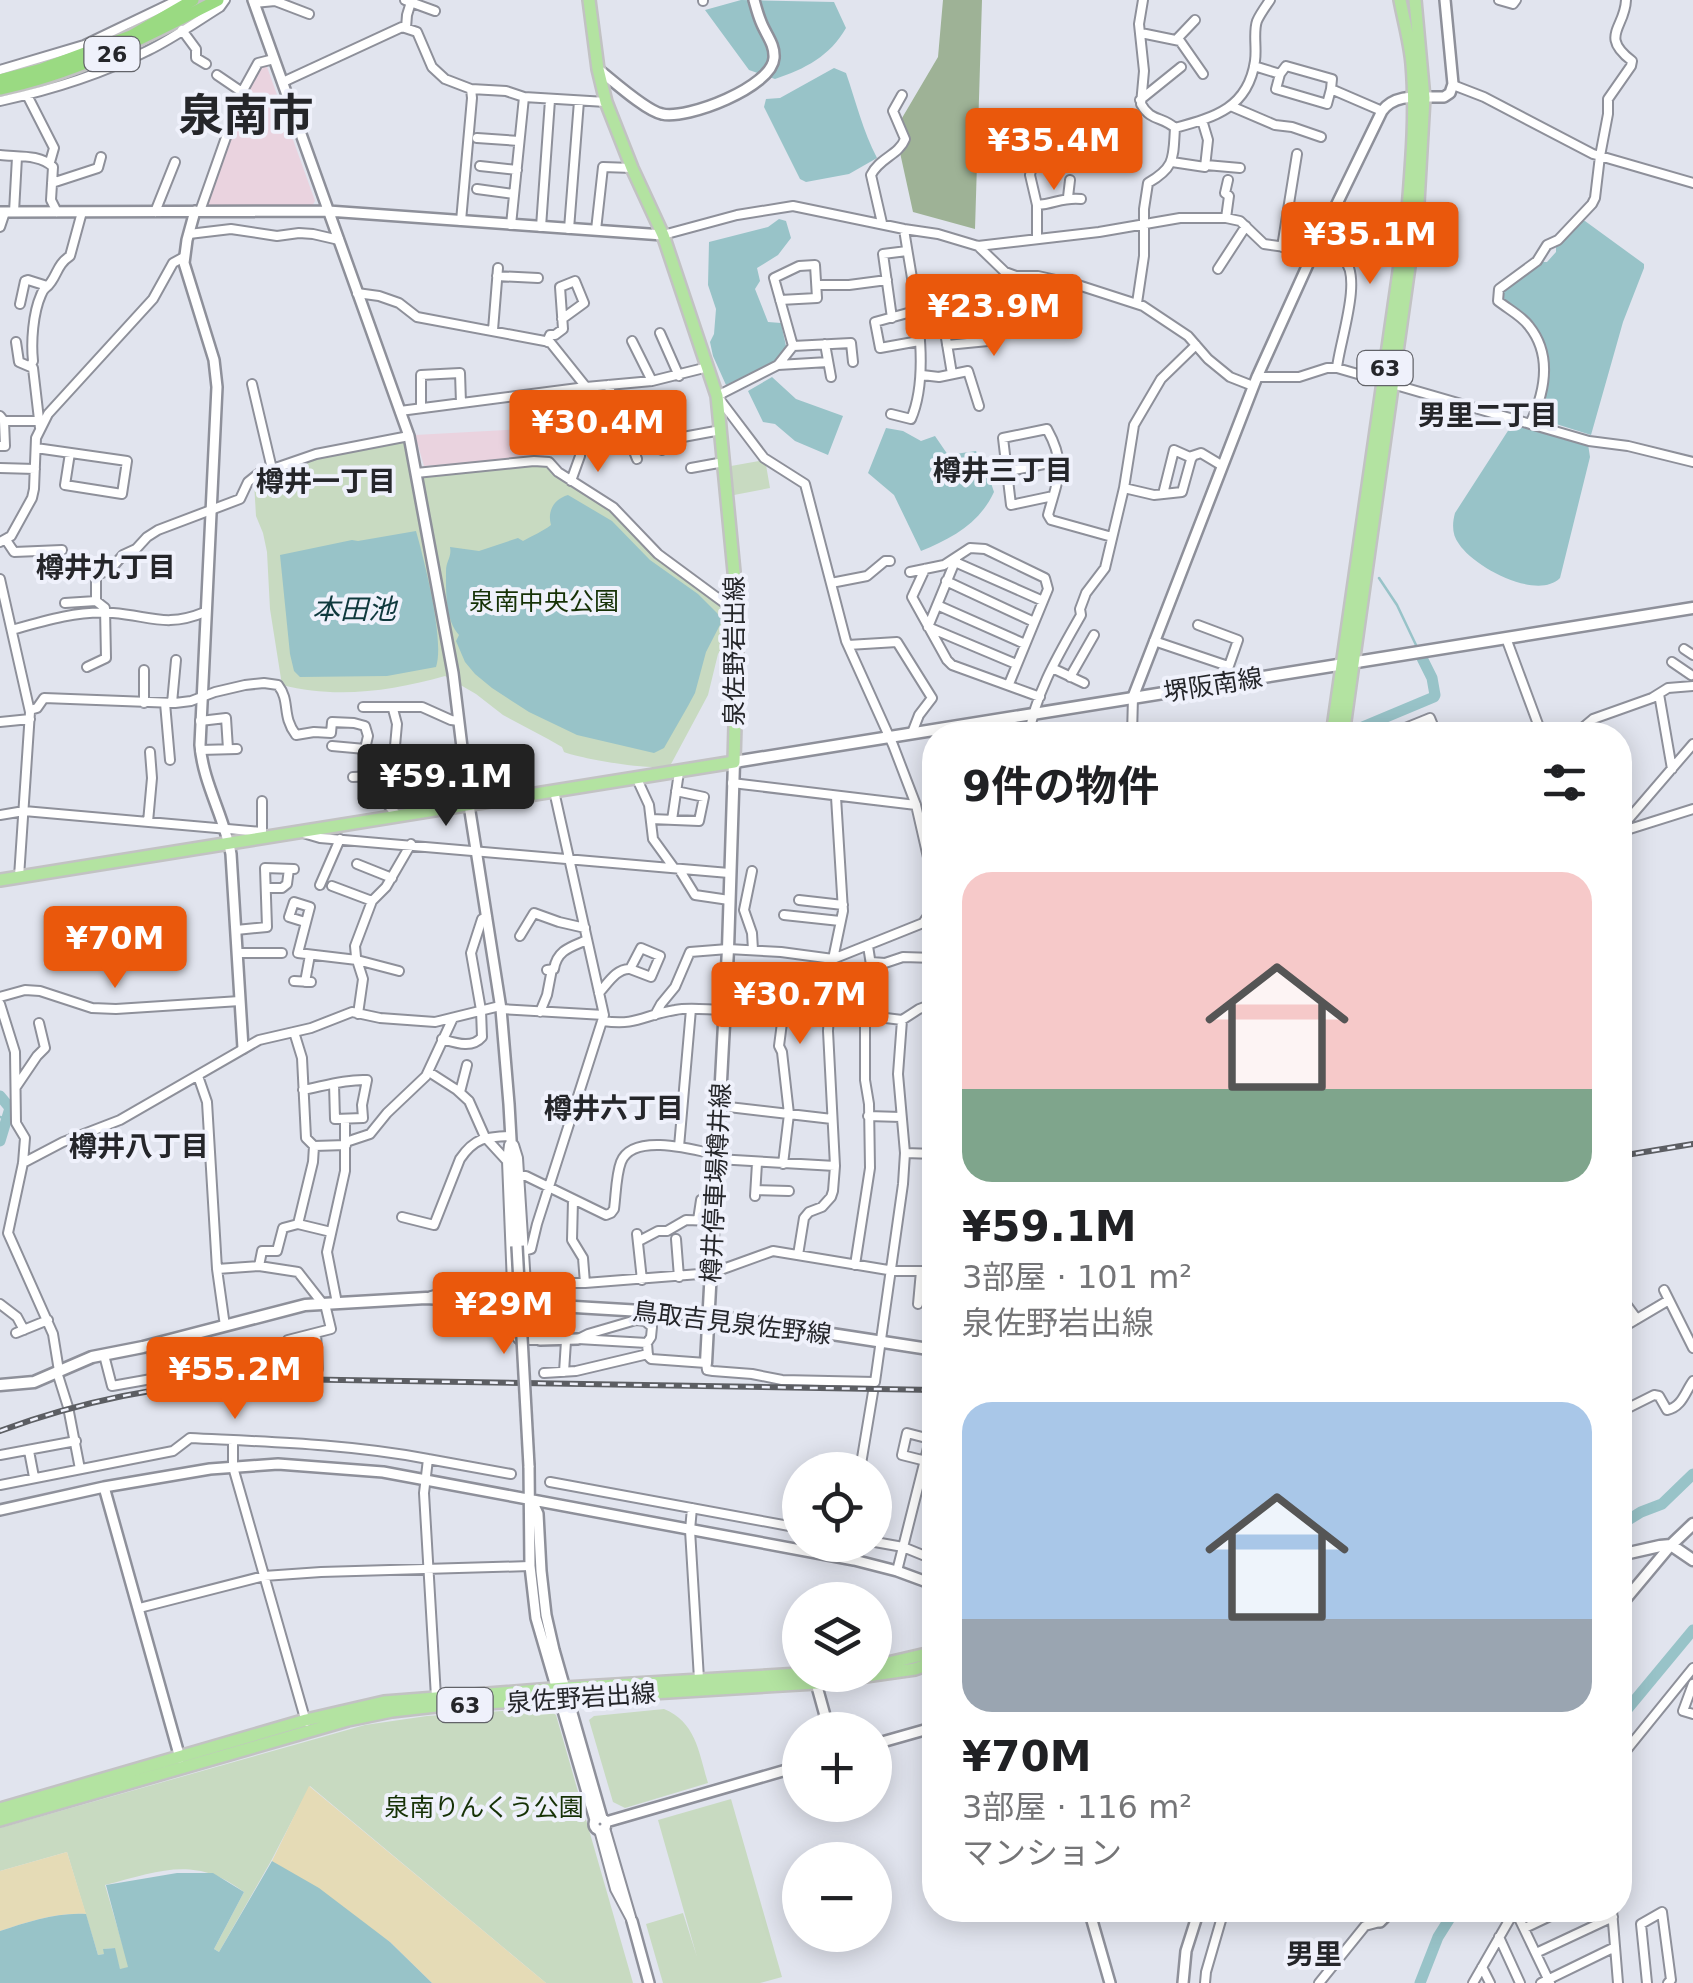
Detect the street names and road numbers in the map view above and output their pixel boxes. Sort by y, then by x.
road number: 26 [84,37,140,71]
road number: 63 [1358,351,1412,385]
street label: 泉佐野岩出線 [720,576,749,726]
street label: 堺阪南線 [1161,663,1265,707]
street label: 樽井停車場樽井線 [696,1082,736,1284]
street label: 鳥取吉見泉佐野線 [631,1296,833,1350]
street label: 泉佐野岩出線 [505,1678,657,1718]
road number: 63 [438,1688,492,1722]

